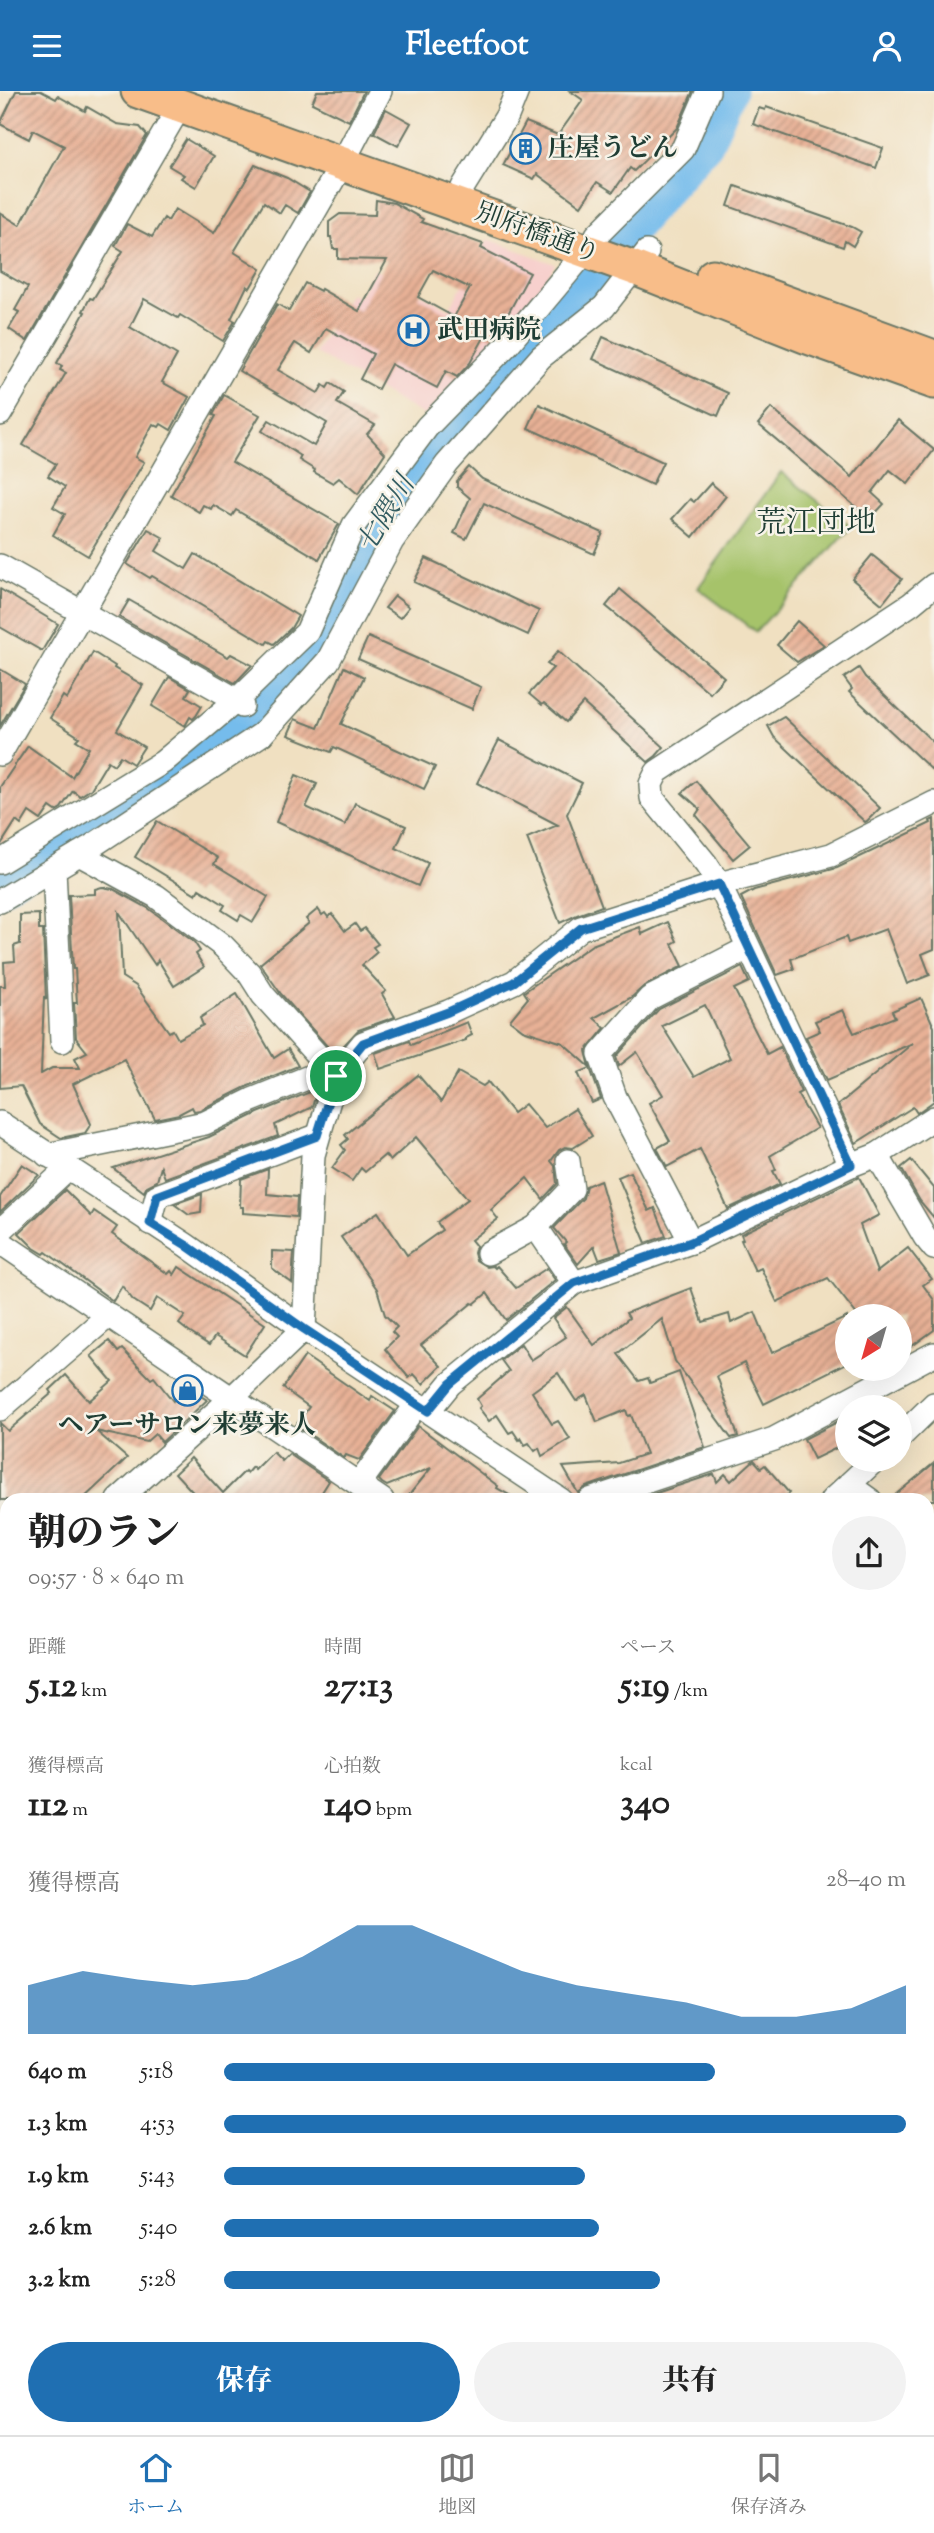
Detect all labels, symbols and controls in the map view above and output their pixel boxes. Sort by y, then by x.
text: Fleetfoot [405,23,529,69]
icon: menu [28,27,66,65]
icon: person [868,27,906,65]
place label: 庄屋うどん [548,131,678,168]
building icon: 庄屋うどん [508,132,542,166]
street label: 別府橋通り [470,194,604,274]
place label: 武田病院 [437,313,541,350]
hospital icon: 武田病院 [397,314,431,348]
water label: 七隈川 [348,466,427,561]
district label: 荒江団地 [756,503,876,546]
pin [306,1046,366,1106]
icon: arrive [317,1057,355,1095]
north arrow [835,1304,912,1381]
map controls [835,1304,912,1472]
shop icon: ヘアーサロン来夢来人 [170,1373,204,1407]
button: layers [835,1395,912,1472]
place label: ヘアーサロン来夢来人 [58,1408,316,1445]
text: 朝のラン [28,1509,180,1563]
button: share [832,1516,906,1590]
text: 09:57 · 8 × 640 m [28,1562,184,1595]
text: 距離 [28,1635,66,1662]
text: 時間 [324,1635,362,1662]
text: ペース [620,1635,676,1662]
text: 5.12 [28,1662,77,1713]
text: 27:13 [324,1662,393,1713]
text: 5:19 [620,1662,670,1713]
text: km [77,1678,107,1705]
text: /km [670,1678,708,1705]
text: kcal [620,1752,653,1779]
text: 獲得標高 [28,1754,104,1781]
text: 心拍数 [324,1754,381,1781]
text: 340 [620,1779,670,1830]
text: 112 [28,1781,68,1832]
text: 140 [324,1781,372,1832]
text: m [68,1797,88,1824]
text: bpm [372,1797,412,1824]
text: 28–40 m [826,1864,906,1897]
text: 獲得標高 [28,1868,120,1901]
text: 640 m [28,2056,86,2089]
text: 5:18 [140,2056,173,2089]
text: 1.3 km [28,2108,87,2141]
text: 4:53 [140,2108,175,2141]
text: 1.9 km [28,2160,89,2193]
text: 5:43 [140,2160,175,2193]
text: 2.6 km [28,2212,92,2245]
text: 5:40 [140,2212,177,2245]
text: 3.2 km [28,2264,90,2297]
text: 5:28 [140,2264,176,2297]
button: 保存 [28,2342,460,2422]
button: 共有 [474,2342,906,2422]
tab: ホーム [127,2449,184,2522]
tab: 地図 [438,2449,477,2522]
tab: 保存済み [731,2449,807,2522]

